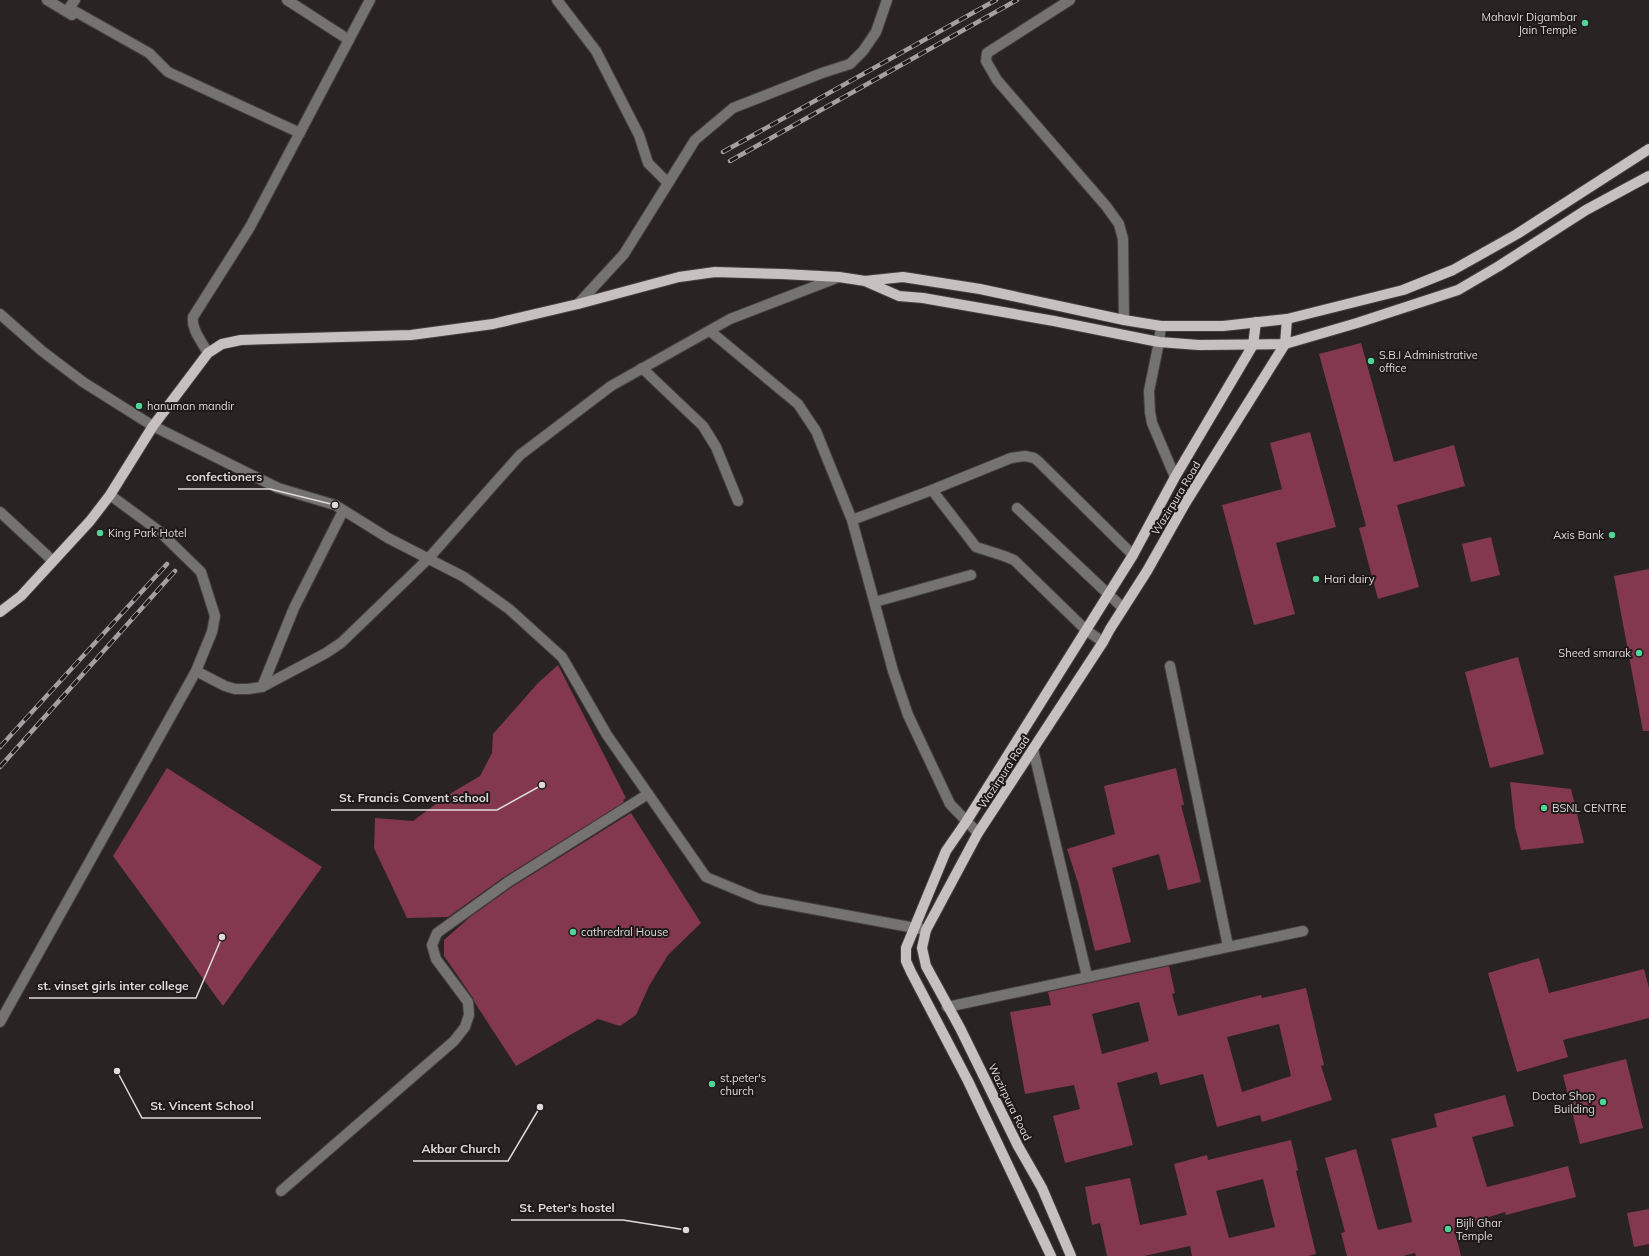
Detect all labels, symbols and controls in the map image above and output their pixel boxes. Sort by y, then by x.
place label: MahavIr Digambar Jain Temple [1481,10,1577,37]
marker: MahavIr Digambar Jain Temple [1580,18,1590,28]
place label: S.B.I Administrative office [1379,348,1478,375]
marker: S.B.I Administrative office [1366,356,1376,366]
place label: hanuman mandir [147,399,234,413]
marker: hanuman mandir [134,401,144,411]
street label: Wazirpura Road [1148,458,1204,538]
callout: confectioners [178,465,270,489]
text: confectioners [186,469,262,484]
place label: King Park Hotel [108,526,187,540]
marker: King Park Hotel [95,528,105,538]
place label: Axis Bank [1553,528,1604,542]
marker: Axis Bank [1607,530,1617,540]
place label: Hari dairy [1324,572,1375,586]
marker: Hari dairy [1311,574,1321,584]
place label: Sheed smarak [1558,646,1631,660]
marker: Sheed smarak [1634,648,1644,658]
street label: Wazirpura Road [975,733,1033,811]
callout: St. Francis Convent school [331,786,497,810]
text: St. Francis Convent school [339,790,489,805]
place label: BSNL CENTRE [1552,801,1626,815]
marker: BSNL CENTRE [1539,803,1549,813]
place label: cathredral House [581,925,668,939]
marker: cathredral House [568,927,578,937]
callout: st. vinset girls inter college [29,974,196,998]
text: st. vinset girls inter college [37,978,189,993]
street label: Wazirpura Road [985,1061,1035,1143]
place label: st.peter's church [720,1071,766,1098]
marker: st.peter's church [707,1079,717,1089]
place label: Doctor Shop Building [1532,1089,1595,1116]
callout: St. Vincent School [142,1094,261,1118]
marker: Doctor Shop Building [1598,1097,1608,1107]
text: St. Vincent School [150,1098,254,1113]
callout: Akbar Church [413,1137,508,1161]
text: Akbar Church [421,1141,501,1156]
callout: St. Peter's hostel [511,1196,623,1220]
text: St. Peter's hostel [519,1200,615,1215]
place label: Bijli Ghar Temple [1456,1216,1502,1243]
marker: Bijli Ghar Temple [1443,1224,1453,1234]

